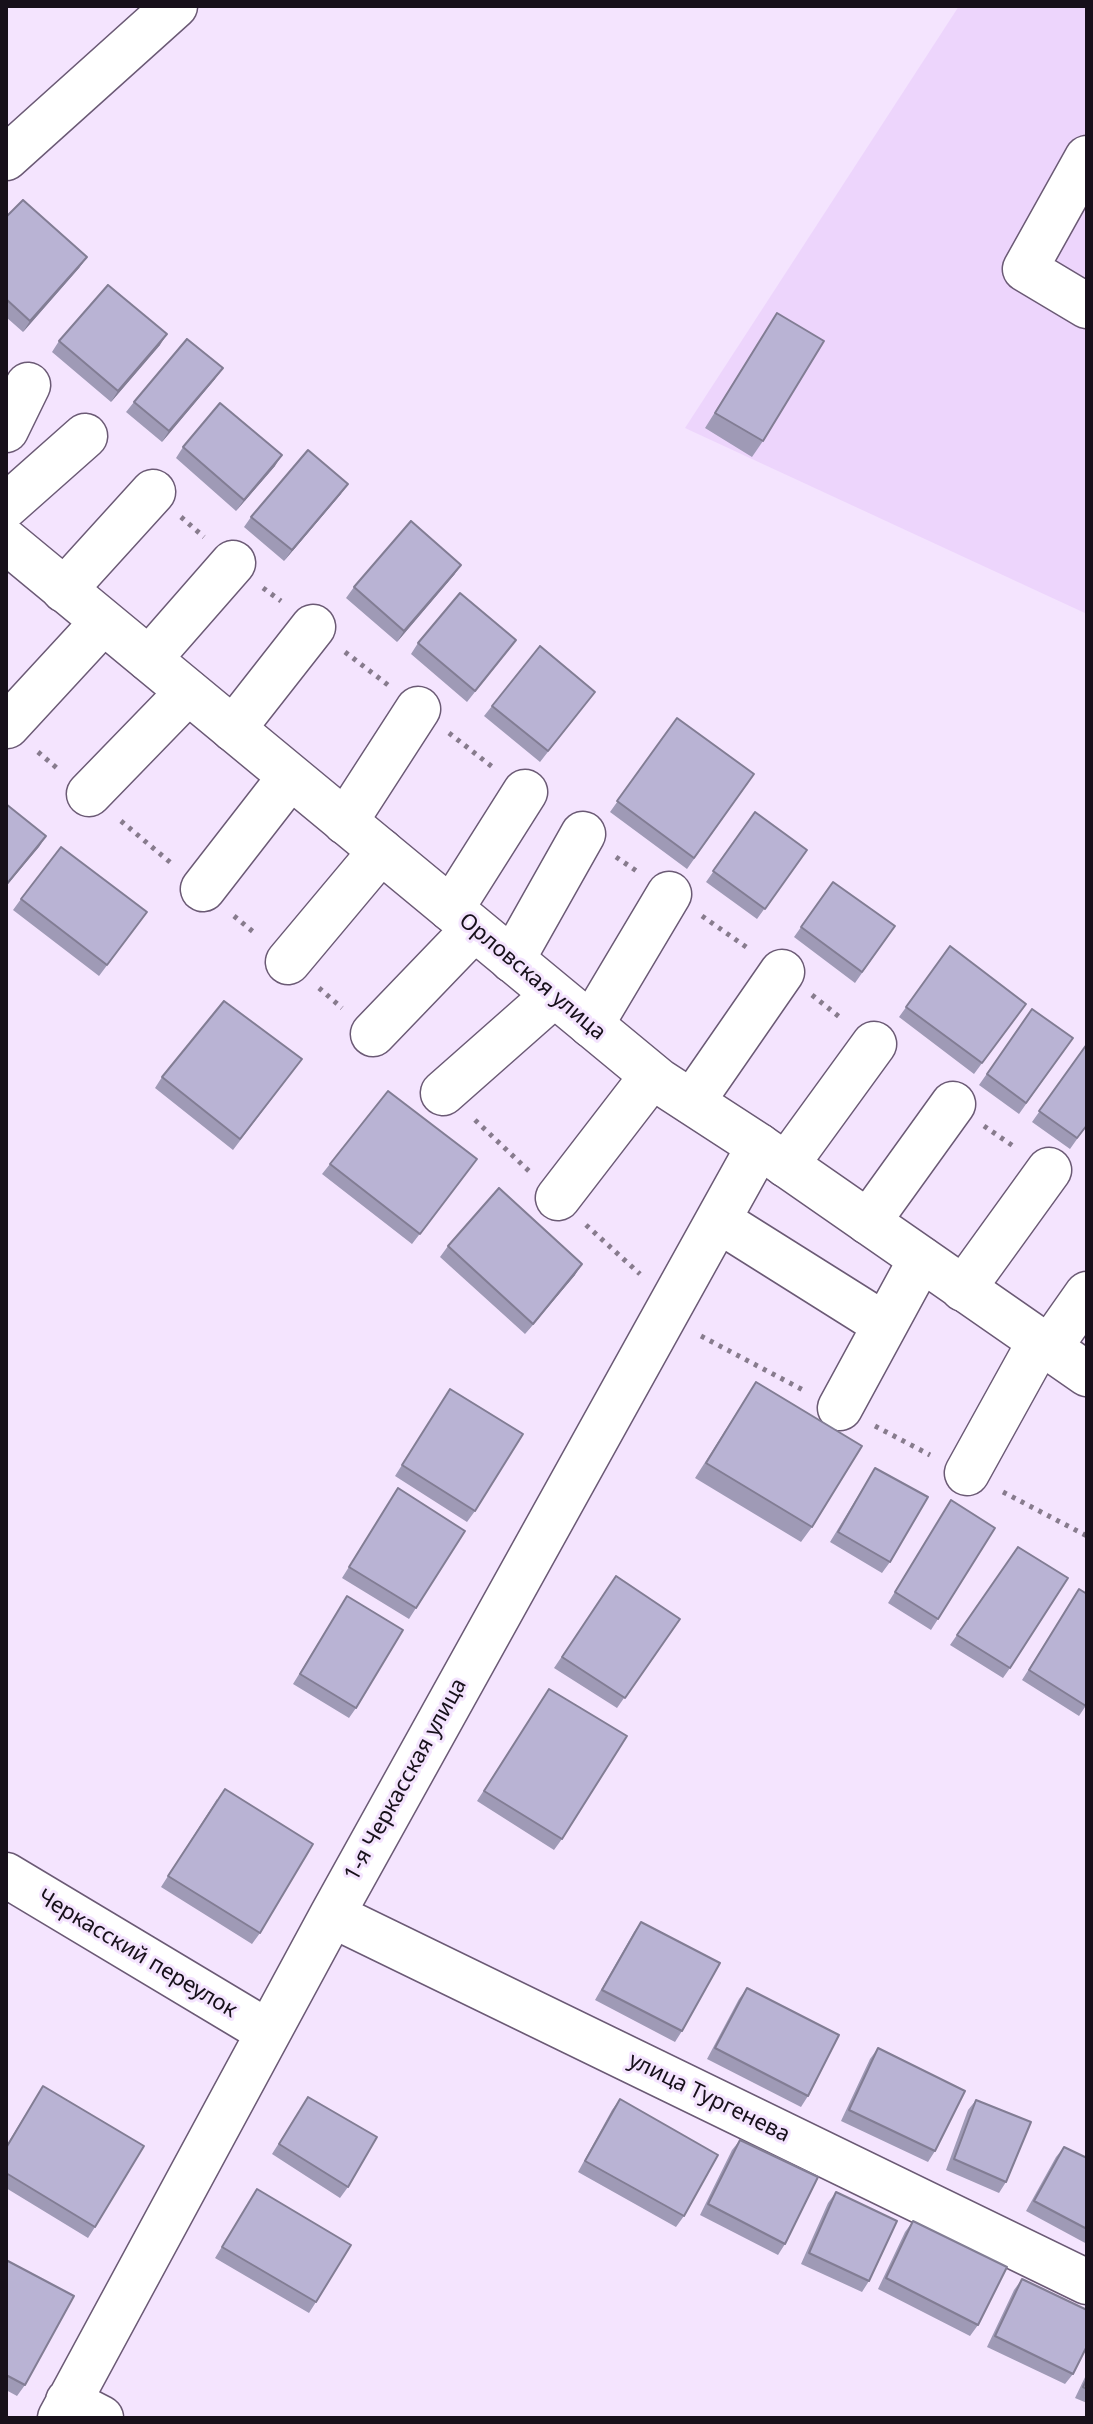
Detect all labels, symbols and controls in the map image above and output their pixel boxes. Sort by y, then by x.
street label: Орловская улица [453,908,611,1046]
street label: 1-я Черкасская улица [339,1674,473,1886]
street label: Черкасский переулок [32,1884,242,2024]
street label: улица Тургенева [624,2048,794,2148]

